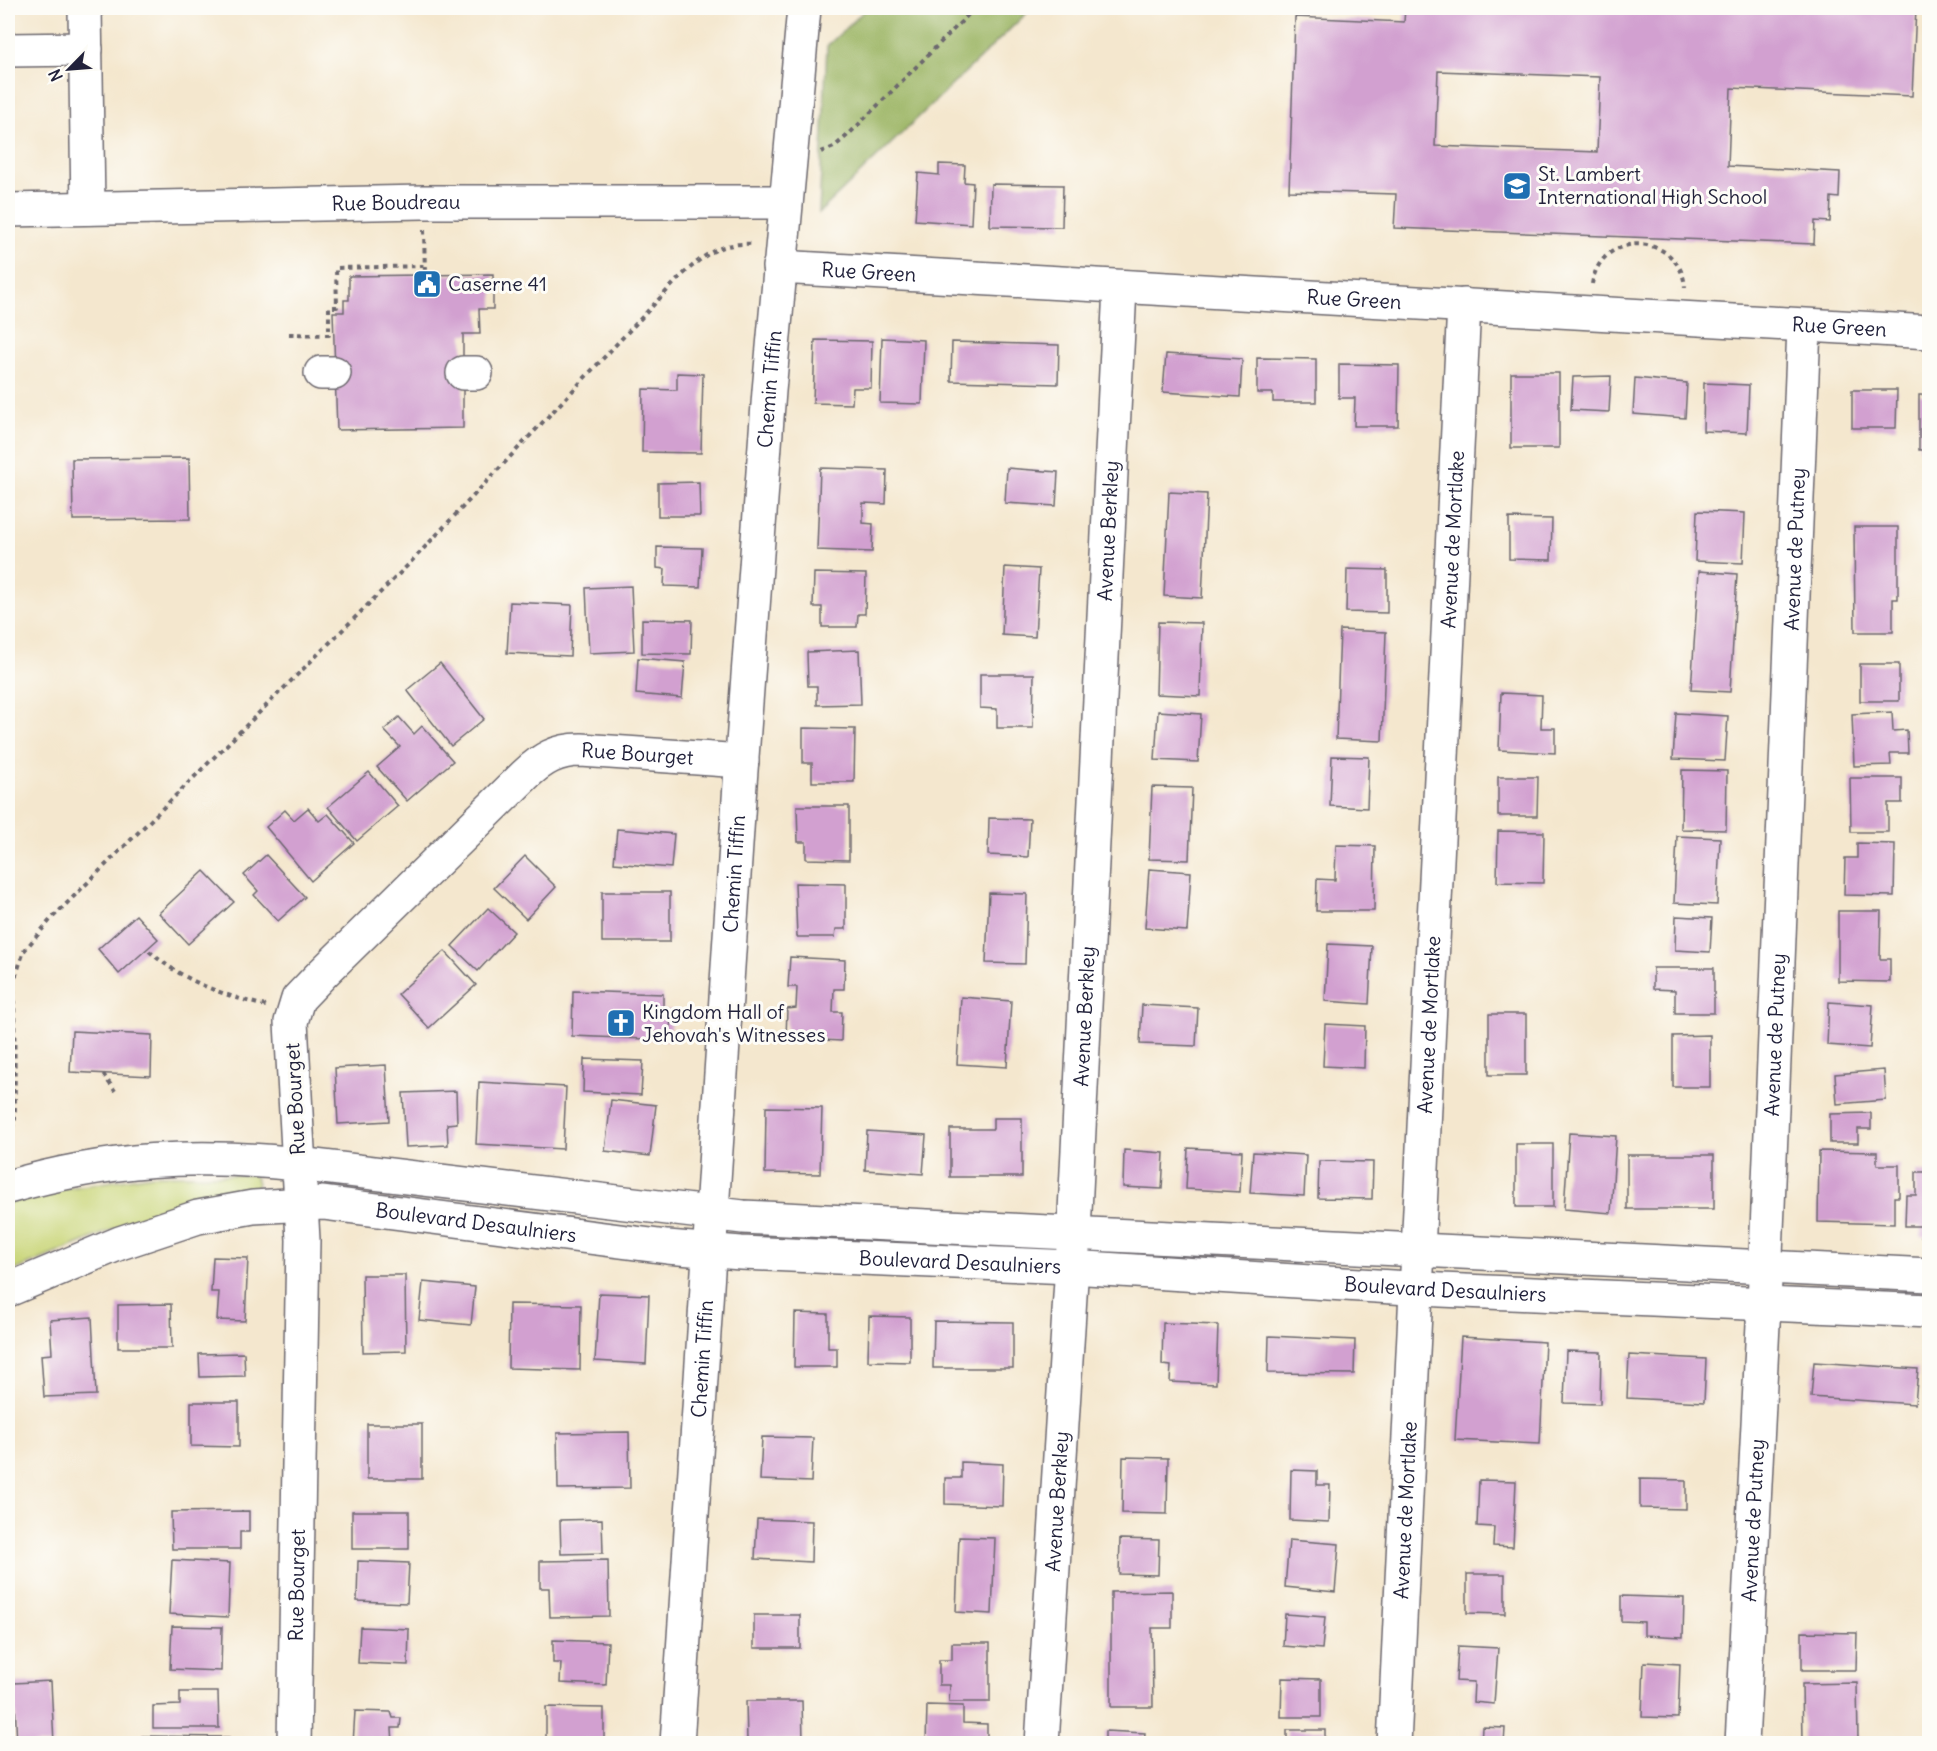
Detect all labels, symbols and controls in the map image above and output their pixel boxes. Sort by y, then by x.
north arrow [39,39,99,99]
text: N [44,66,67,85]
place label: St. Lambert International High School [1538,161,1767,209]
school or university icon: St. Lambert International High School [1501,170,1533,202]
street label: Rue Boudreau [331,189,460,216]
street label: Rue Green [821,256,917,287]
public building icon: Caserne 41 [411,268,443,300]
place label: Caserne 41 [448,271,547,296]
street label: Rue Green [1306,284,1402,314]
street label: Rue Green [1791,311,1887,342]
street label: Chemin Tiffin [752,329,786,449]
street label: Avenue de Mortlake [1435,450,1469,629]
street label: Avenue Berkley [1092,460,1124,602]
street label: Avenue de Putney [1779,467,1810,631]
street label: Rue Bourget [581,737,695,770]
street label: Chemin Tiffin [717,814,750,934]
street label: Avenue de Mortlake [1412,935,1445,1114]
street label: Avenue Berkley [1068,945,1100,1087]
street label: Avenue de Putney [1759,953,1790,1117]
place label: Kingdom Hall of Jehovah's Witnesses [642,999,826,1047]
church icon: Kingdom Hall of Jehovah's Witnesses [605,1007,637,1039]
street label: Rue Bourget [279,1042,310,1156]
street label: Boulevard Desaulniers [374,1197,578,1247]
street label: Boulevard Desaulniers [858,1245,1062,1279]
street label: Boulevard Desaulniers [1343,1271,1547,1307]
street label: Chemin Tiffin [685,1299,718,1418]
street label: Avenue de Mortlake [1388,1421,1422,1600]
street label: Avenue Berkley [1040,1430,1074,1572]
street label: Avenue de Putney [1736,1438,1769,1602]
street label: Rue Bourget [283,1528,310,1641]

